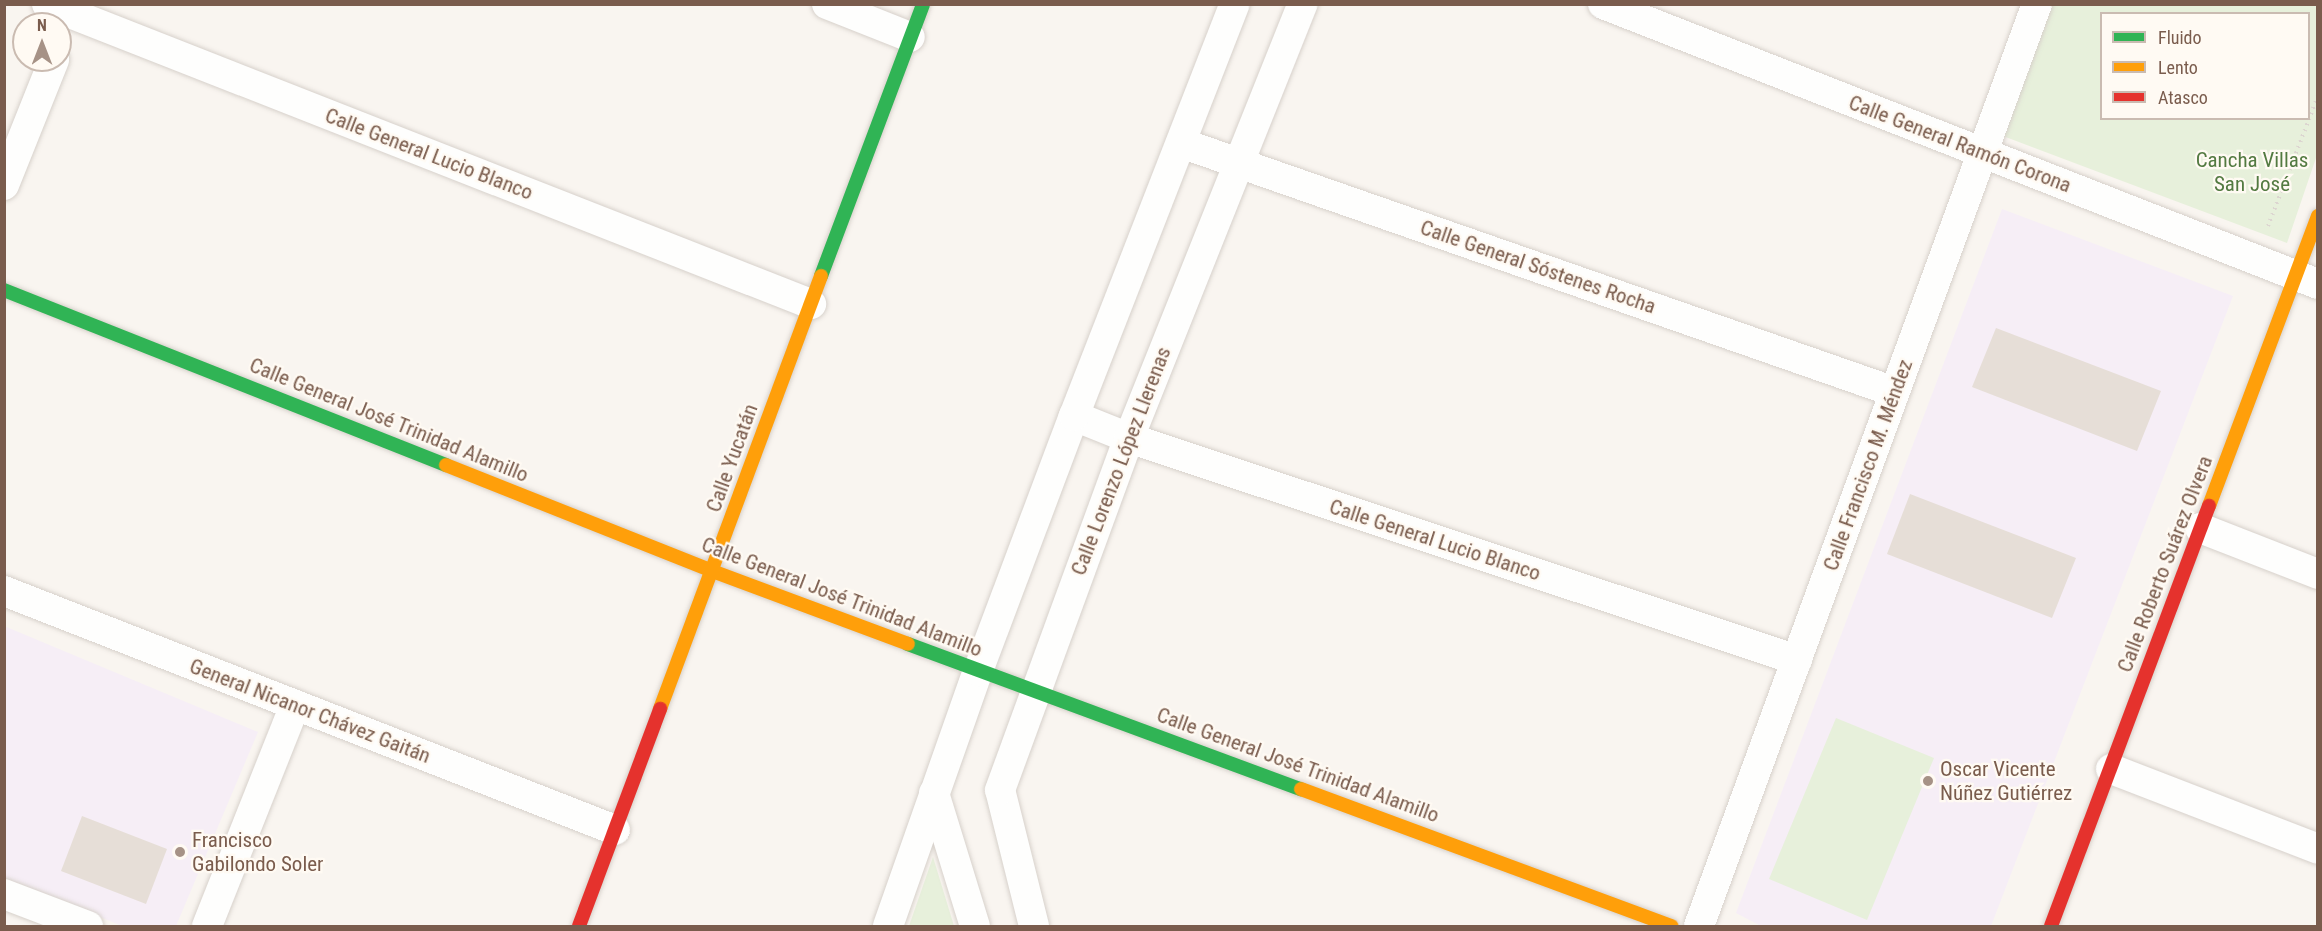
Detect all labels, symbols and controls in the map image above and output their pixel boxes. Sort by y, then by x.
north arrow [12,12,72,72]
legend [2100,12,2310,120]
text: N [37,16,47,35]
text: Fluido [2158,27,2202,48]
text: Lento [2158,57,2198,78]
text: Atasco [2158,87,2208,108]
street label: Calle General Ramón Corona [1845,90,2075,198]
street label: Calle General Lucio Blanco [322,103,536,205]
park label: Cancha Villas San José [2196,147,2308,197]
street label: Calle General Sóstenes Rocha [1417,215,1659,319]
street label: Calle Lorenzo López Llerenas [1066,343,1176,579]
street label: Calle General José Trinidad Alamillo [246,352,532,488]
street label: Calle Francisco M. Méndez [1818,356,1918,574]
street label: Calle Yucatán [701,400,763,516]
street label: Calle Roberto Suárez Olvera [2112,452,2218,676]
street label: Calle General Lucio Blanco [1326,494,1544,586]
street label: Calle General José Trinidad Alamillo [698,532,986,662]
street label: General Nicanor Chávez Gaitán [186,653,434,769]
street label: Calle General José Trinidad Alamillo [1153,702,1443,828]
place label: Oscar Vicente Núñez Gutiérrez [1940,756,2072,806]
marker: Oscar Vicente Núñez Gutiérrez [1921,774,1935,788]
place label: Francisco Gabilondo Soler [192,827,323,877]
marker: Francisco Gabilondo Soler [173,845,187,859]

